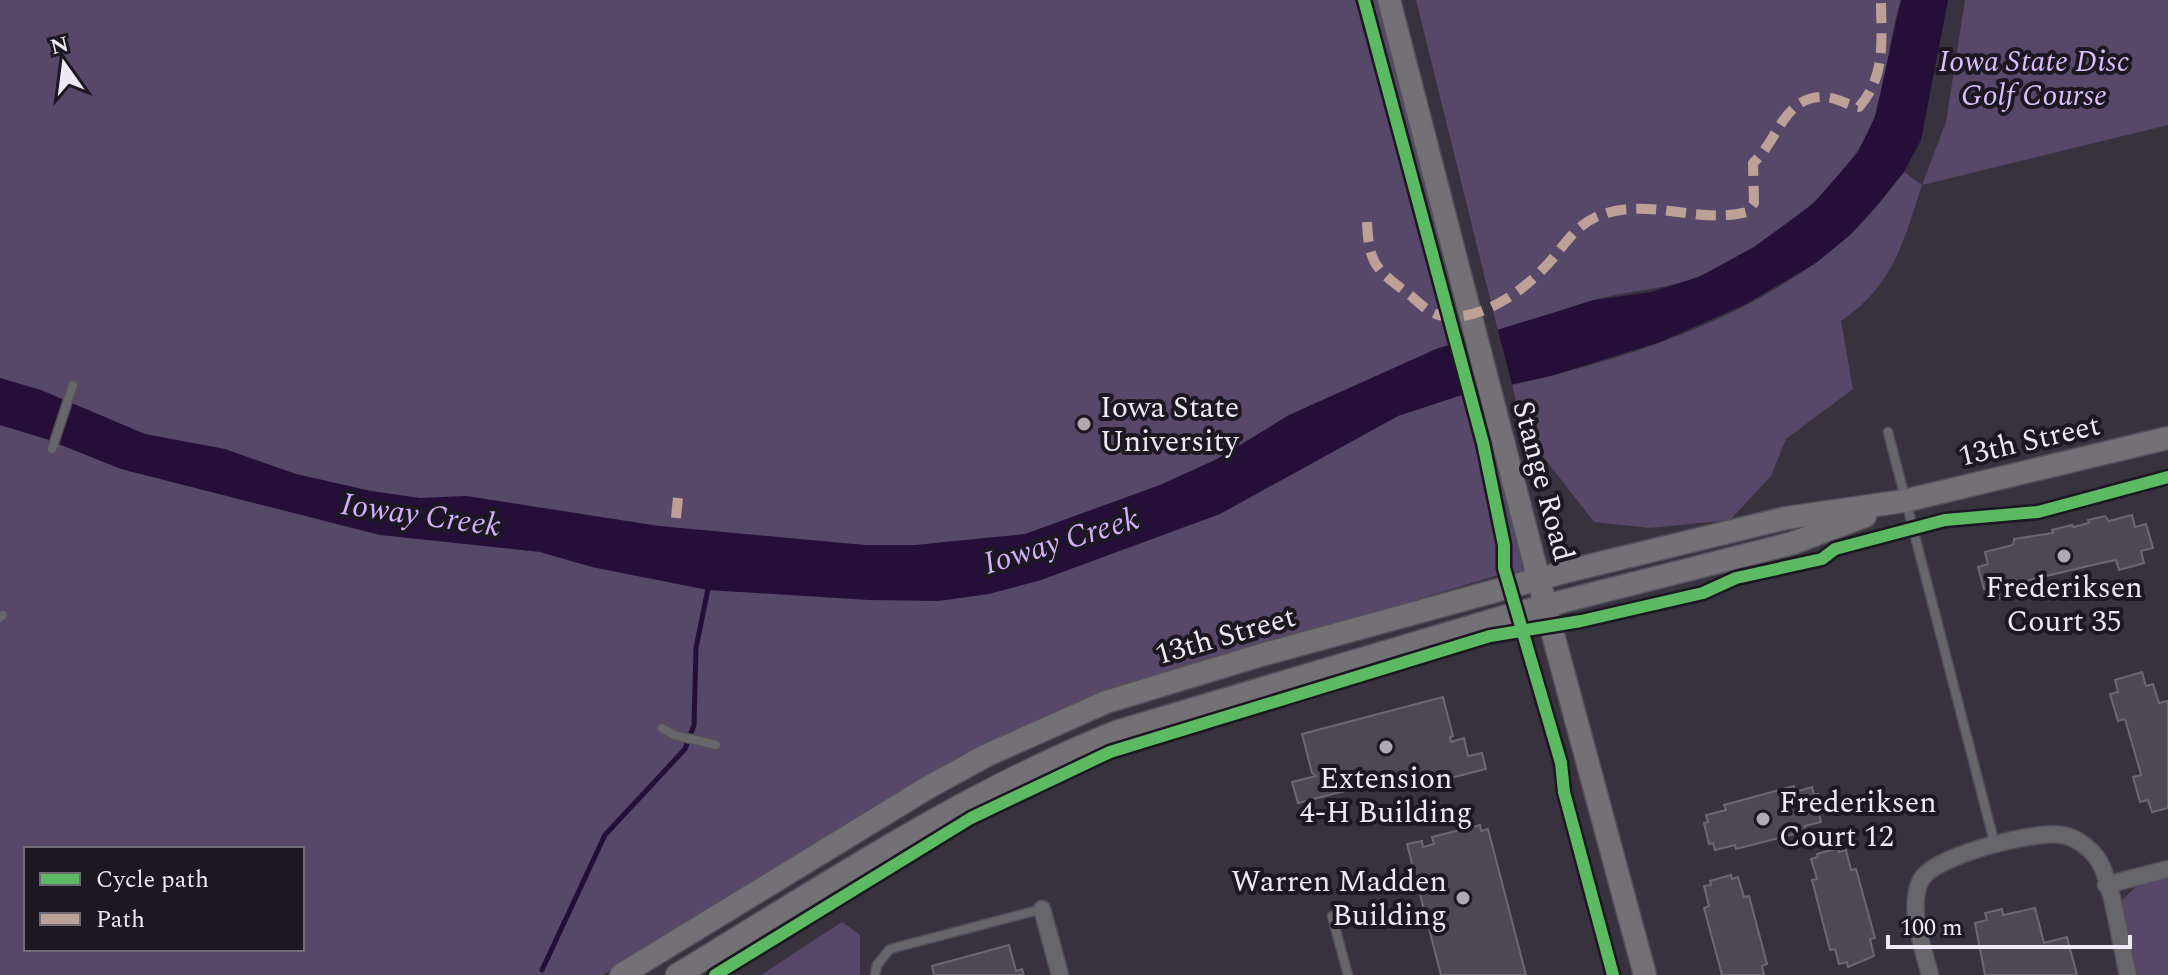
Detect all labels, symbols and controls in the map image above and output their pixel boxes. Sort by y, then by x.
north arrow [24,24,104,104]
text: N [47,28,72,64]
park label: Iowa State Disc Golf Course [1939,39,2129,119]
place label: Iowa State University [1100,385,1240,465]
street label: Stange Road [1500,396,1587,567]
street label: 13th Street [1954,402,2105,480]
marker: Iowa State University [1075,415,1093,433]
water label: Ioway Creek [338,480,504,551]
water label: Ioway Creek [978,495,1145,588]
marker: Frederiksen Court 35 [2055,547,2073,565]
place label: Frederiksen Court 35 [1985,565,2143,645]
street label: 13th Street [1150,594,1301,678]
marker: Extension 4-H Building [1377,738,1395,756]
place label: Extension 4-H Building [1300,756,1472,836]
place label: Frederiksen Court 12 [1779,780,1937,860]
marker: Frederiksen Court 12 [1754,810,1772,828]
legend [24,847,304,951]
place label: Warren Madden Building [1231,859,1447,939]
text: Cycle path [96,862,209,898]
marker: Warren Madden Building [1454,889,1472,907]
scale bar [1888,899,2130,949]
text: Path [96,902,145,938]
text: 100 m [1900,910,1963,946]

